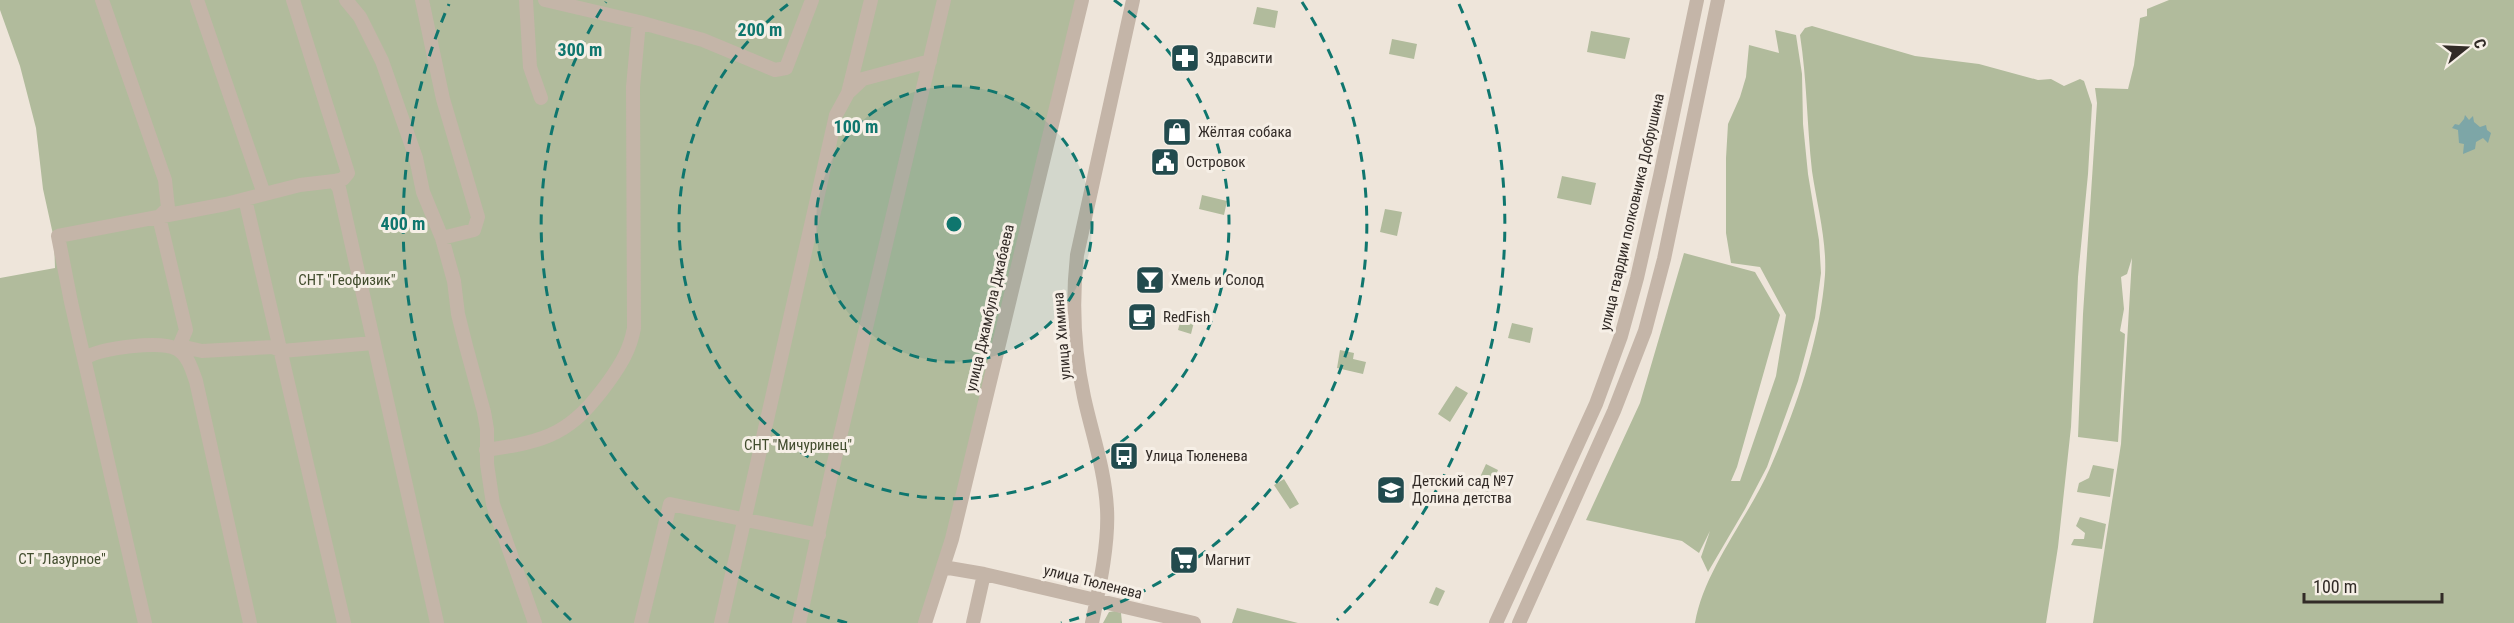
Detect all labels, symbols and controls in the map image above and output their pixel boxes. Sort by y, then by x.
north arrow [2436,18,2496,78]
text: 200 m [738,19,782,40]
text: С [2469,36,2490,51]
text: 300 m [558,39,602,60]
pharmacy icon: Здравсити [1169,42,1201,74]
place label: Здравсити [1206,49,1273,67]
street label: улица гвардии полковника Добрушина [1596,91,1668,333]
text: 100 m [834,116,878,137]
shop icon: Жёлтая собака [1161,116,1193,148]
place label: Жёлтая собака [1198,123,1292,141]
public building icon: Островок [1149,146,1181,178]
place label: Островок [1186,153,1246,171]
text: 400 m [381,213,425,234]
centre of rings [944,214,964,234]
street label: улица Джамбула Джабаева [962,223,1018,393]
bar icon: Хмель и Солод [1134,264,1166,296]
park label: СНТ "Геофизик" [298,271,396,289]
place label: Хмель и Солод [1171,271,1264,289]
street label: улица Химина [1049,291,1075,381]
cafe icon: RedFish [1126,301,1158,333]
place label: RedFish [1163,308,1210,326]
park label: СНТ "Мичуринец" [744,436,852,454]
bus stop icon: Улица Тюленева [1108,440,1140,472]
place label: Улица Тюленева [1145,447,1248,465]
place label: Детский сад №7 Долина детства [1412,472,1514,507]
school or university icon: Детский сад №7 Долина детства [1375,474,1407,506]
supermarket icon: Магнит [1168,544,1200,576]
park label: СТ "Лазурное" [18,550,106,568]
place label: Магнит [1205,551,1251,569]
street label: улица Тюленева [1042,561,1144,603]
scale bar [2304,566,2442,604]
text: 100 m [2313,576,2357,597]

